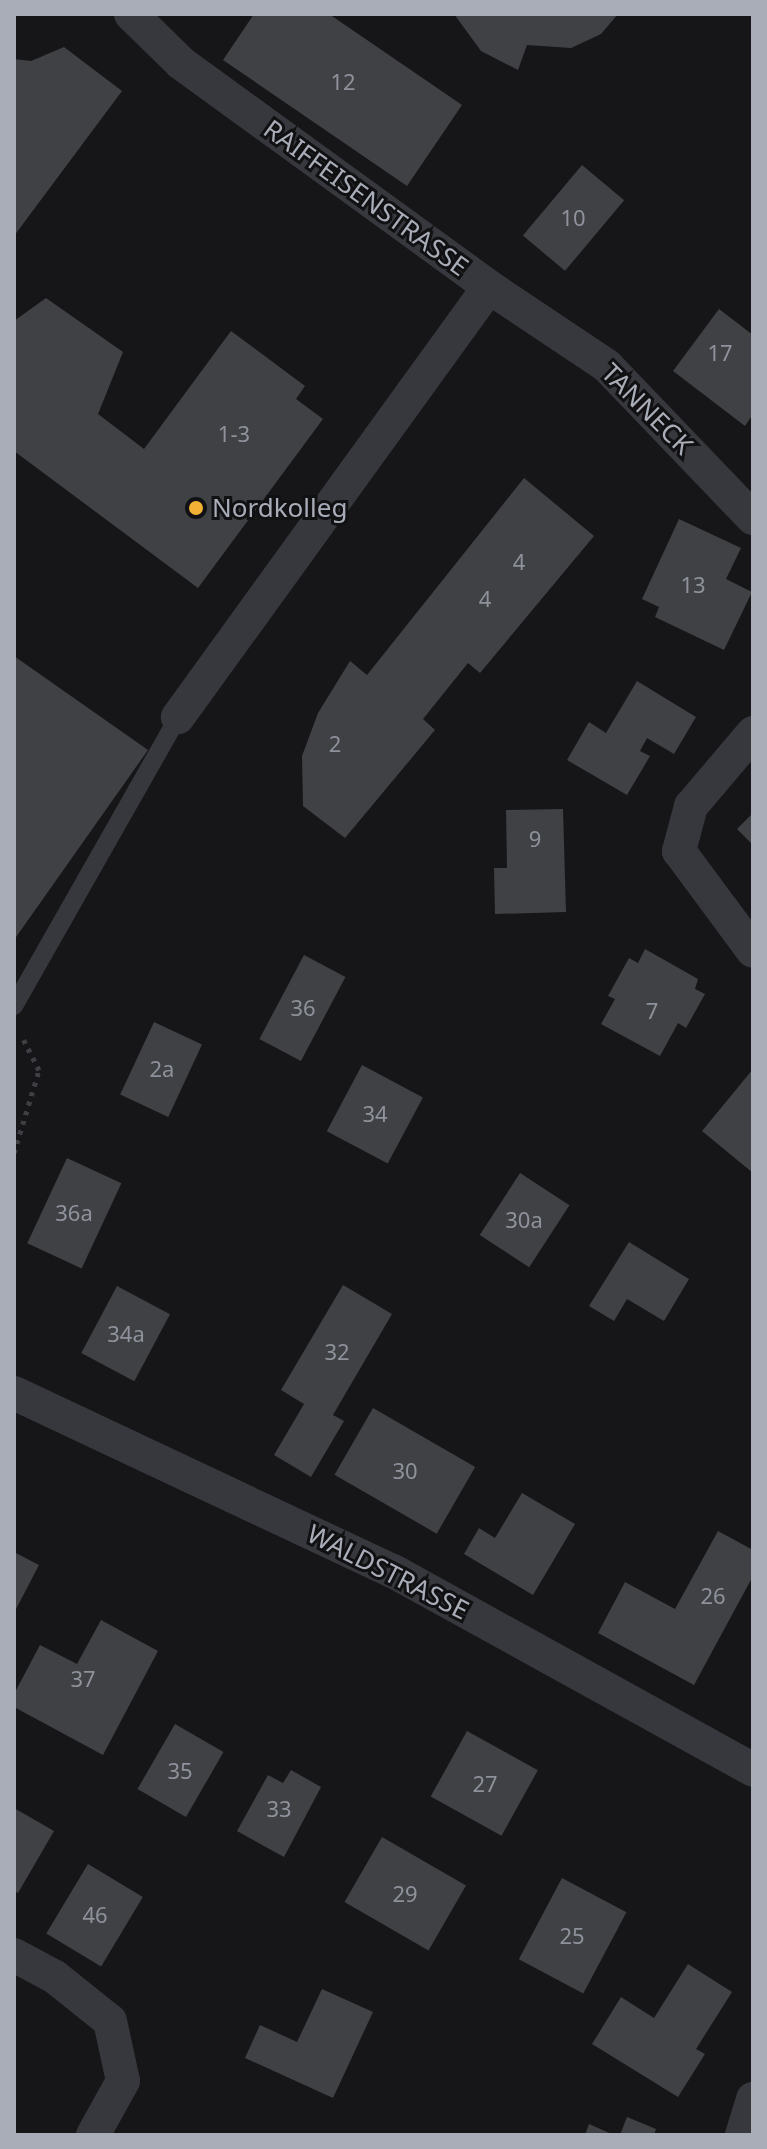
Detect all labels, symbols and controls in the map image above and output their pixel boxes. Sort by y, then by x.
house number: 12 [330,69,356,95]
street label: RAIFFEISENSTRASSE [258,113,474,283]
house number: 10 [560,205,586,231]
house number: 17 [707,340,733,366]
street label: TANNECK [595,357,699,461]
house number: 1-3 [218,421,250,447]
place label: Nordkolleg [212,492,347,524]
marker: Nordkolleg [187,499,205,517]
house number: 4 [513,549,525,575]
house number: 13 [680,572,706,598]
house number: 4 [479,586,491,612]
house number: 2 [329,731,341,757]
house number: 9 [529,826,541,852]
house number: 36 [290,995,316,1021]
house number: 7 [646,998,658,1024]
house number: 2a [150,1056,174,1082]
house number: 34 [362,1101,388,1127]
house number: 36a [55,1200,93,1226]
house number: 30a [505,1207,543,1233]
house number: 34a [107,1321,145,1347]
house number: 32 [324,1339,350,1365]
house number: 30 [392,1458,418,1484]
street label: WALDSTRASSE [302,1518,474,1626]
house number: 26 [700,1583,726,1609]
house number: 37 [70,1666,96,1692]
house number: 35 [167,1758,193,1784]
house number: 27 [472,1771,498,1797]
house number: 33 [266,1796,292,1822]
house number: 29 [392,1881,418,1907]
house number: 46 [82,1902,108,1928]
house number: 25 [559,1923,585,1949]

